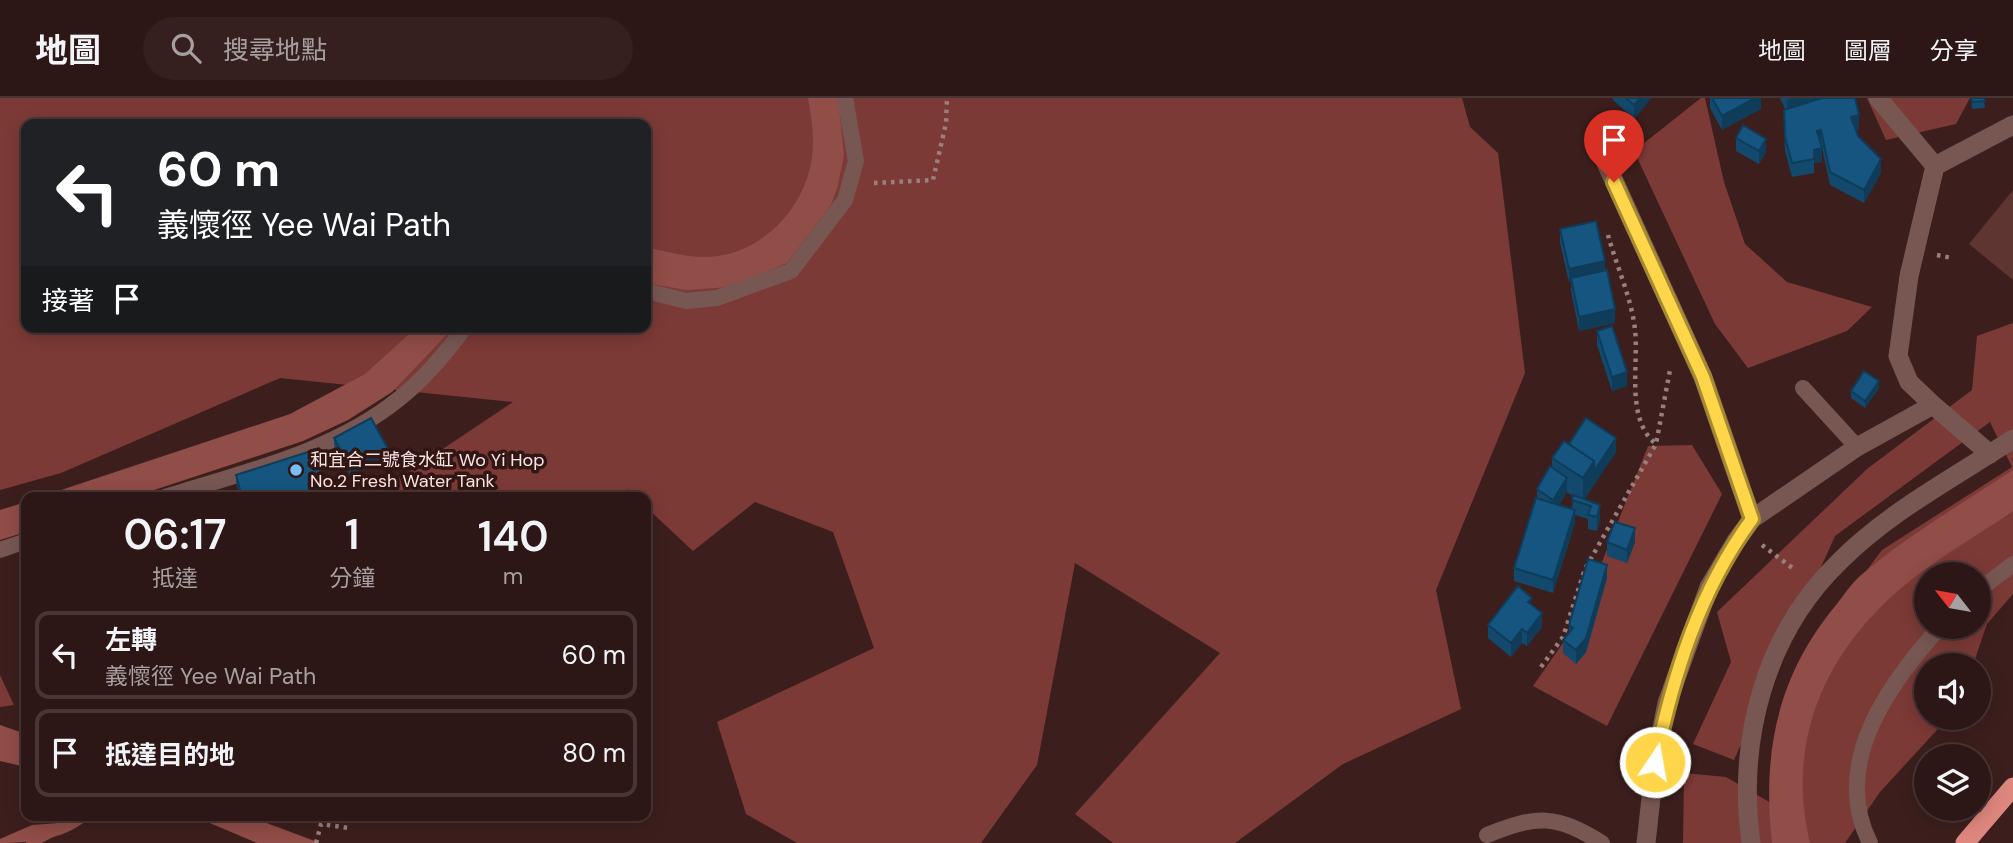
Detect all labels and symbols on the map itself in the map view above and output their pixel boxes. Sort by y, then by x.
pin [1584,110,1644,182]
place label: 和宜合二號食水缸 Wo Yi Hop No.2 Fresh Water Tank [310,448,545,493]
marker: 和宜合二號食水缸 Wo Yi Hop No.2 Fresh Water Tank [288,462,304,478]
north arrow [1914,562,1992,639]
position arrow [1618,725,1692,799]

